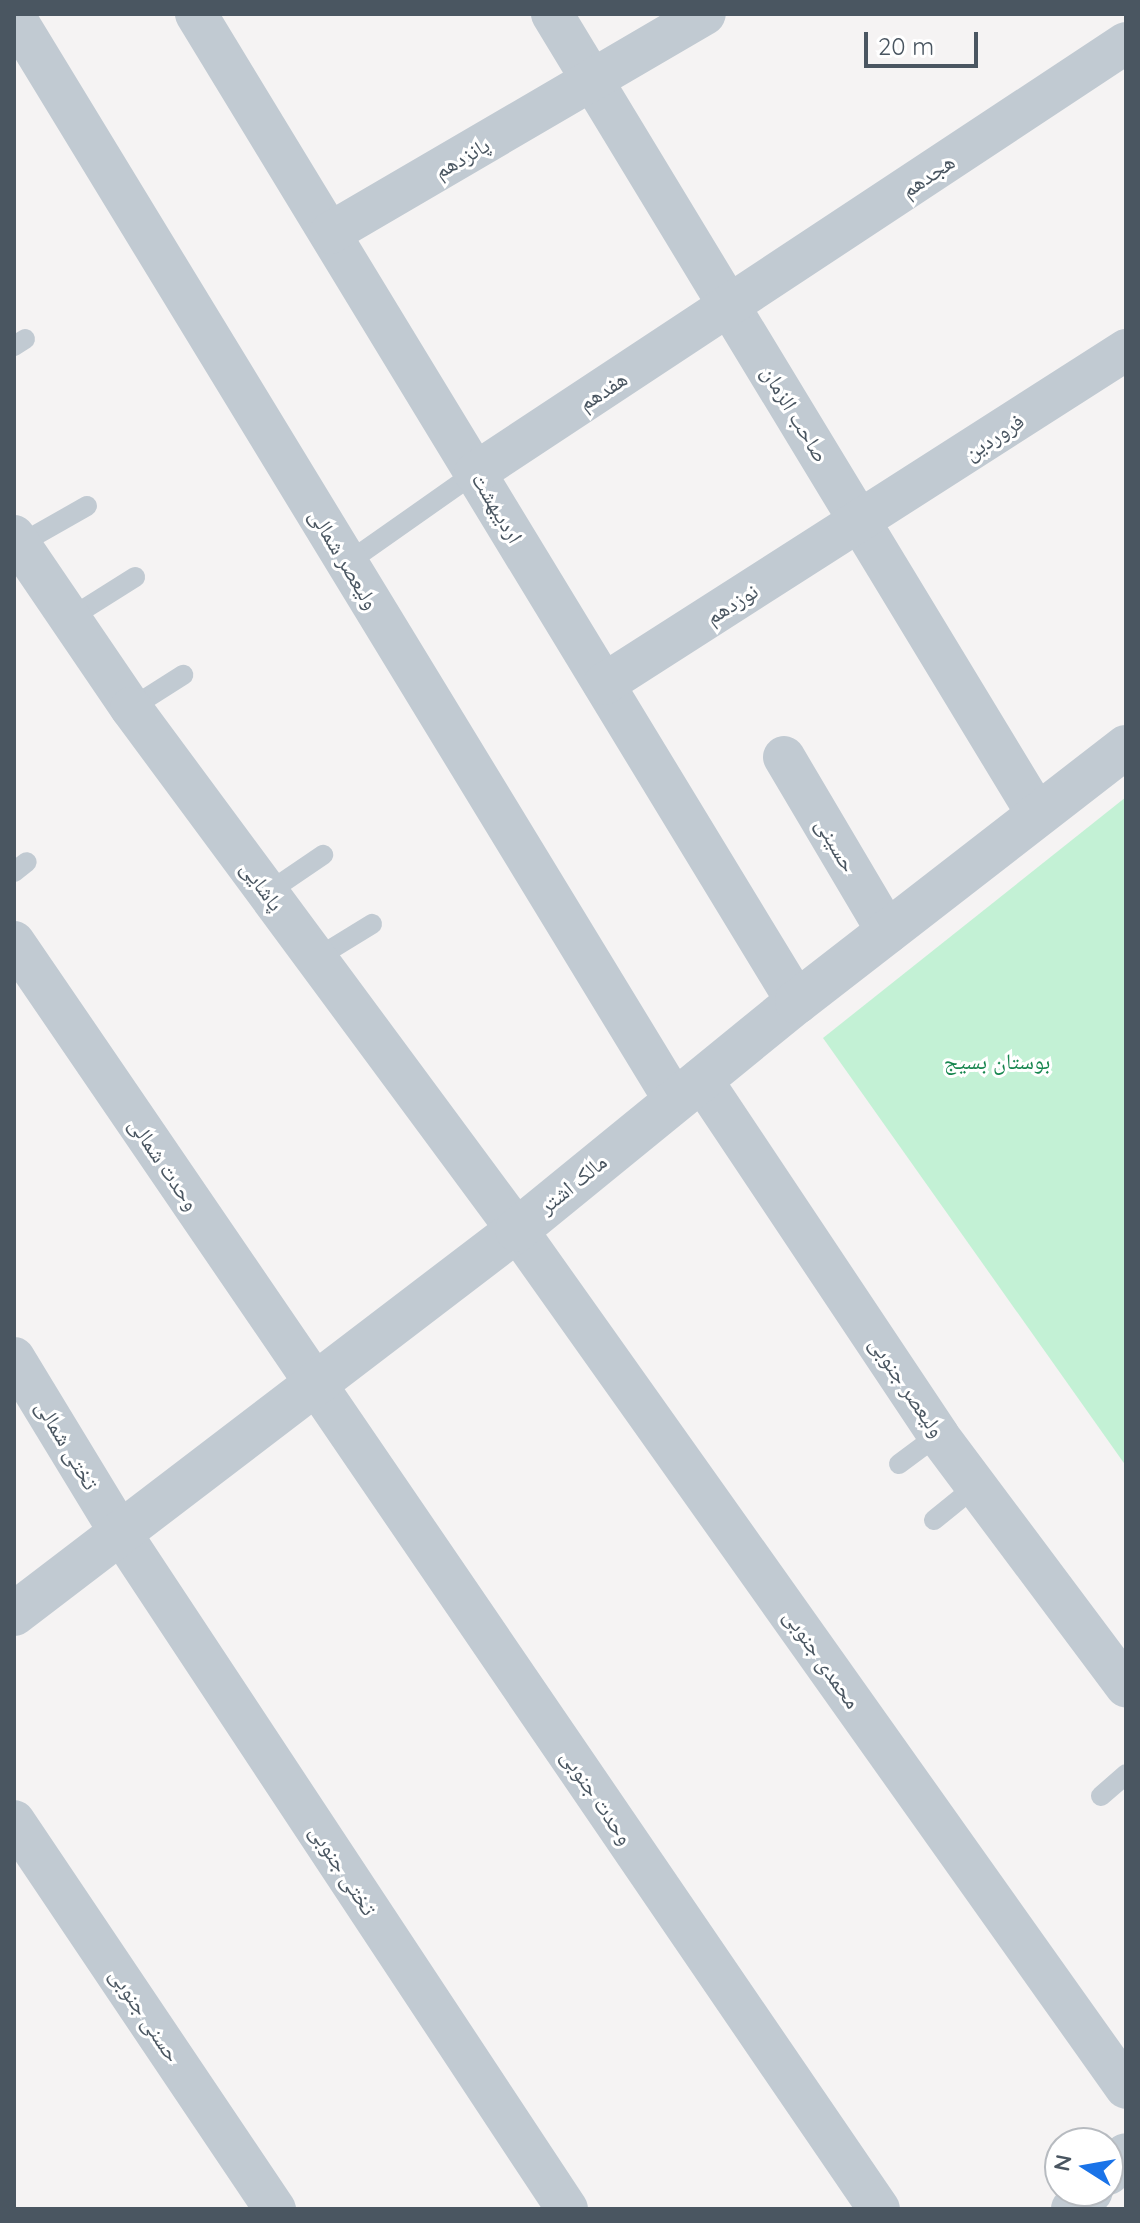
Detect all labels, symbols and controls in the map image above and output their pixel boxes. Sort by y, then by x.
scale bar [868,16,982,66]
text: 20 m [878,31,934,61]
street label: پانزدهم [429,132,495,184]
street label: هجدهم [896,149,960,203]
street label: صاحب الزمان [756,361,834,467]
street label: هفدهم [574,366,632,416]
street label: فروردین [959,408,1029,466]
street label: اردیبهشت [466,468,528,548]
street label: ولیعصر شمالی [304,504,384,614]
street label: نوزدهم [701,578,763,630]
street label: حسینی [810,813,862,877]
street label: پاشایی [235,856,289,916]
park label: بوستان بسیج [944,1049,1050,1075]
street label: وحدت شمالی [123,1112,205,1216]
street label: مالک اشتر [534,1149,612,1219]
street label: ولیعصر جنوبی [864,1332,950,1442]
street label: تختی شمالی [30,1395,104,1495]
street label: محمدی جنوبی [778,1604,866,1714]
street label: وحدت جنوبی [555,1744,639,1850]
street label: تختی جنوبی [304,1820,382,1920]
street label: حسنی جنوبی [104,1963,186,2067]
north arrow [1044,2127,1124,2207]
text: N [1047,2152,1078,2173]

